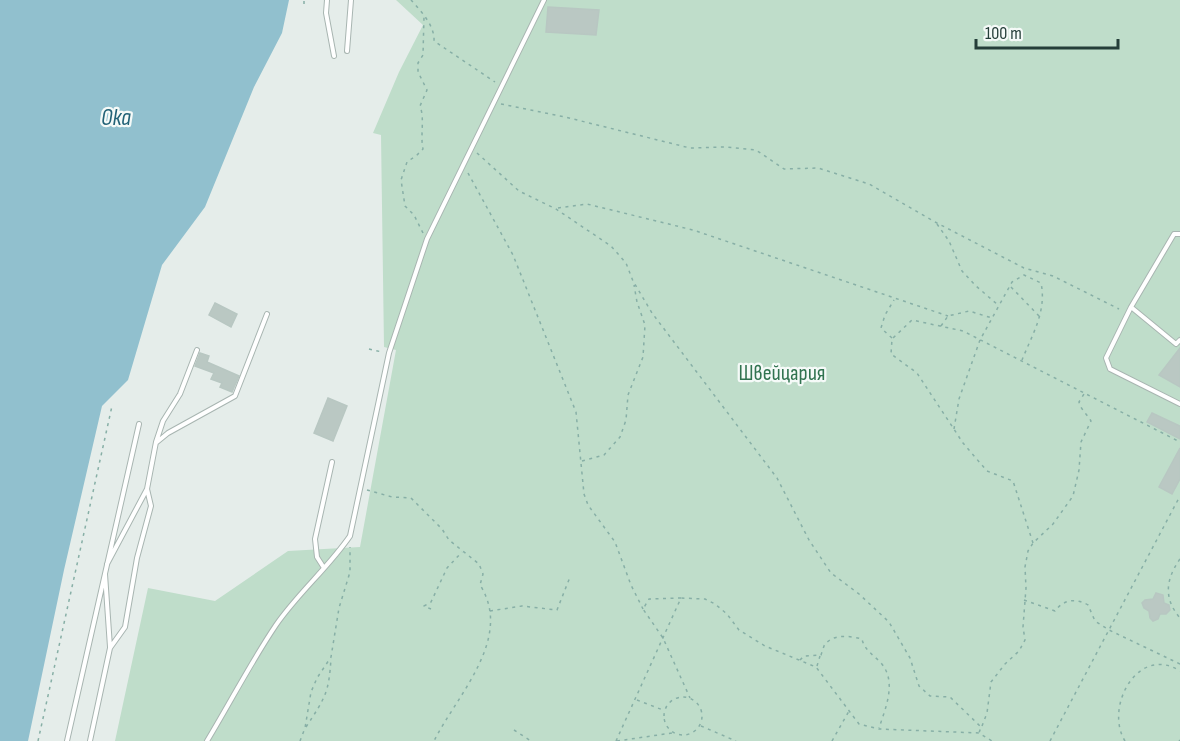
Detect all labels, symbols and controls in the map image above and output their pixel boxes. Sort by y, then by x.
scale bar [976,12,1118,50]
text: 100 m [985,23,1022,44]
water label: Ока [101,103,131,132]
park label: Швейцария [739,360,825,387]

